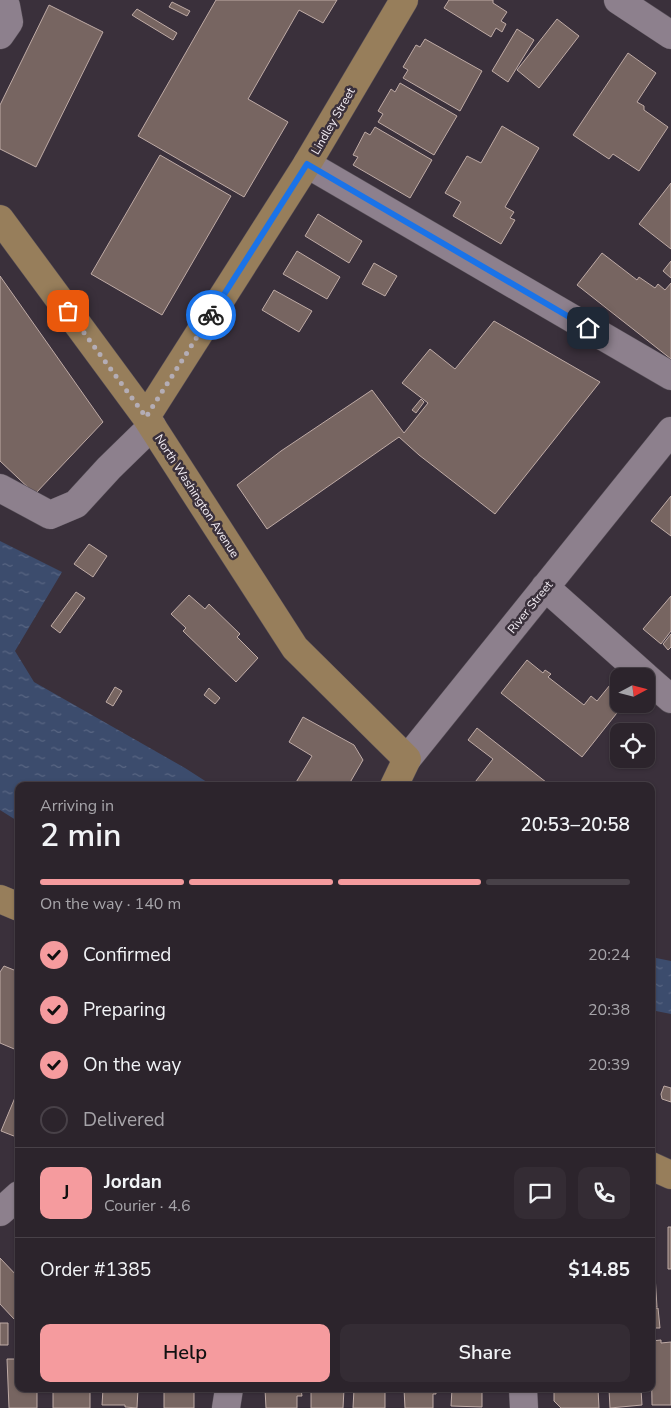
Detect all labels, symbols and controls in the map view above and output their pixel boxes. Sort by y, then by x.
street label: Lindley Street [307,84,359,157]
pin [47,290,89,332]
courier [186,290,236,340]
icon: bag [54,297,82,325]
icon: bike [197,301,225,329]
pin [567,307,609,349]
icon: home [574,314,602,342]
street label: North Washington Avenue [151,431,243,561]
street label: River Street [504,577,557,637]
north arrow [610,668,655,712]
map controls [610,668,655,768]
button: locate [610,723,655,768]
text: Arriving in [40,795,114,817]
text: 20:53–20:58 [520,812,630,838]
text: 2 min [40,814,122,857]
text: On the way · 140 m [40,893,181,915]
icon: check [40,941,68,969]
text: Confirmed [83,942,171,968]
text: 20:24 [588,944,630,966]
icon: check [40,996,68,1024]
text: Preparing [83,997,166,1023]
text: 20:38 [588,999,630,1021]
icon: check [40,1051,68,1079]
text: On the way [83,1052,181,1078]
text: 20:39 [588,1054,630,1076]
text: Delivered [83,1107,165,1133]
button: chat [514,1167,566,1219]
button: phone [578,1167,630,1219]
text: Jordan [104,1169,162,1195]
text: J [63,1180,69,1206]
text: Courier · 4.6 [104,1195,190,1217]
text: Order #1385 [40,1257,151,1283]
text: $14.85 [568,1257,630,1283]
button: Help [40,1324,330,1382]
button: Share [340,1324,630,1382]

